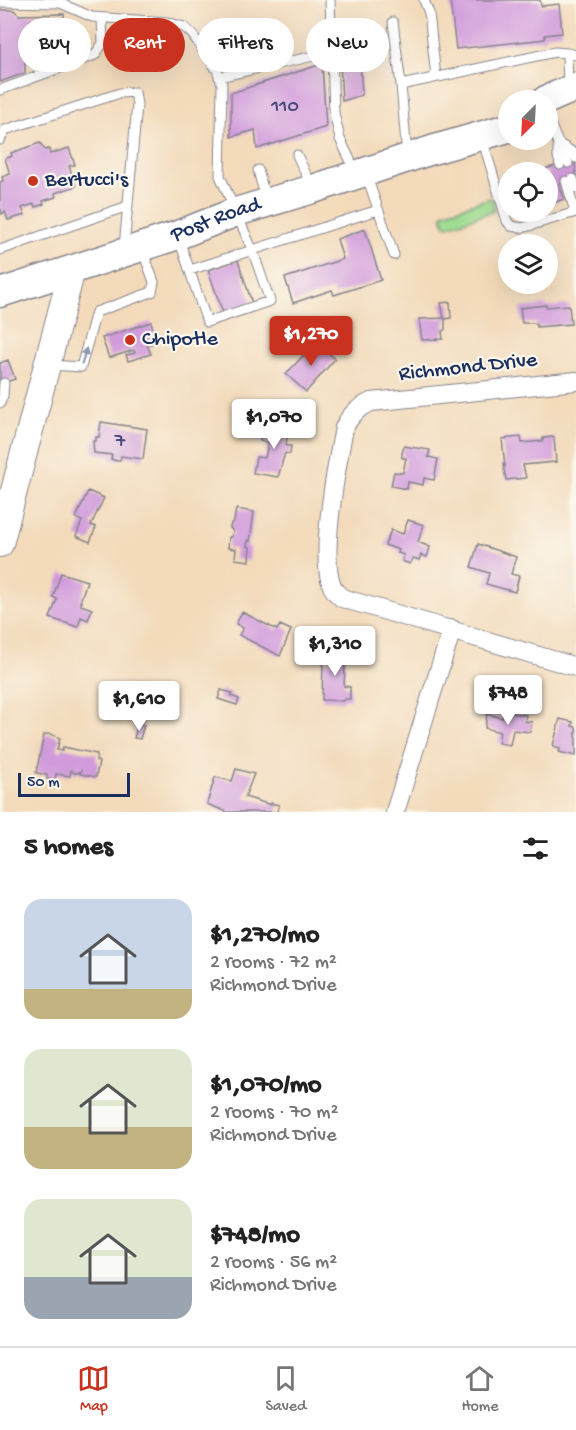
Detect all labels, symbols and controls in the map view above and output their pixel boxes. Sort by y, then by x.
chip: Buy [18,18,91,72]
chip: Rent [103,18,185,72]
chip: Filters [197,18,294,72]
chip: New [306,18,389,72]
north arrow [498,90,558,150]
map controls [498,90,558,294]
house number: 110 [270,96,299,119]
button: locate [498,162,558,222]
place label: Bertucci's [44,168,129,194]
marker: Bertucci's [26,174,40,188]
street label: Post Road [167,192,266,250]
button: layers [498,234,558,294]
pin: $1,270 [262,316,360,367]
text: $1,270 [284,324,338,347]
place label: Chipotle [142,327,219,353]
marker: Chipotle [123,333,137,347]
one-way arrow [80,347,89,365]
street label: Richmond Drive [397,348,539,388]
pin: $1,070 [225,399,323,450]
text: $1,070 [246,407,302,430]
house number: 7 [114,431,126,454]
pin: $1,310 [286,626,384,677]
text: $1,310 [308,634,362,657]
pin: $748 [472,675,544,726]
pin: $1,610 [90,681,188,732]
text: $748 [488,683,528,706]
text: $1,610 [113,689,165,712]
scale bar [18,770,130,798]
text: 50 m [27,774,60,793]
icon: filters [519,832,552,865]
text: 5 homes [24,833,113,864]
text: $1,270/mo [210,921,320,952]
icon: home [72,923,144,995]
text: 2 rooms · 72 m² [210,952,337,975]
text: Richmond Drive [210,975,336,998]
text: $1,070/mo [210,1071,322,1102]
icon: home [72,1073,144,1145]
text: 2 rooms · 70 m² [210,1102,338,1125]
text: Richmond Drive [210,1125,336,1148]
text: $748/mo [210,1221,300,1252]
icon: home [72,1223,144,1295]
text: 2 rooms · 56 m² [210,1252,337,1275]
text: Richmond Drive [210,1275,336,1298]
tab: Map [77,1362,110,1417]
tab: Saved [265,1362,306,1417]
tab: Home [461,1362,498,1417]

